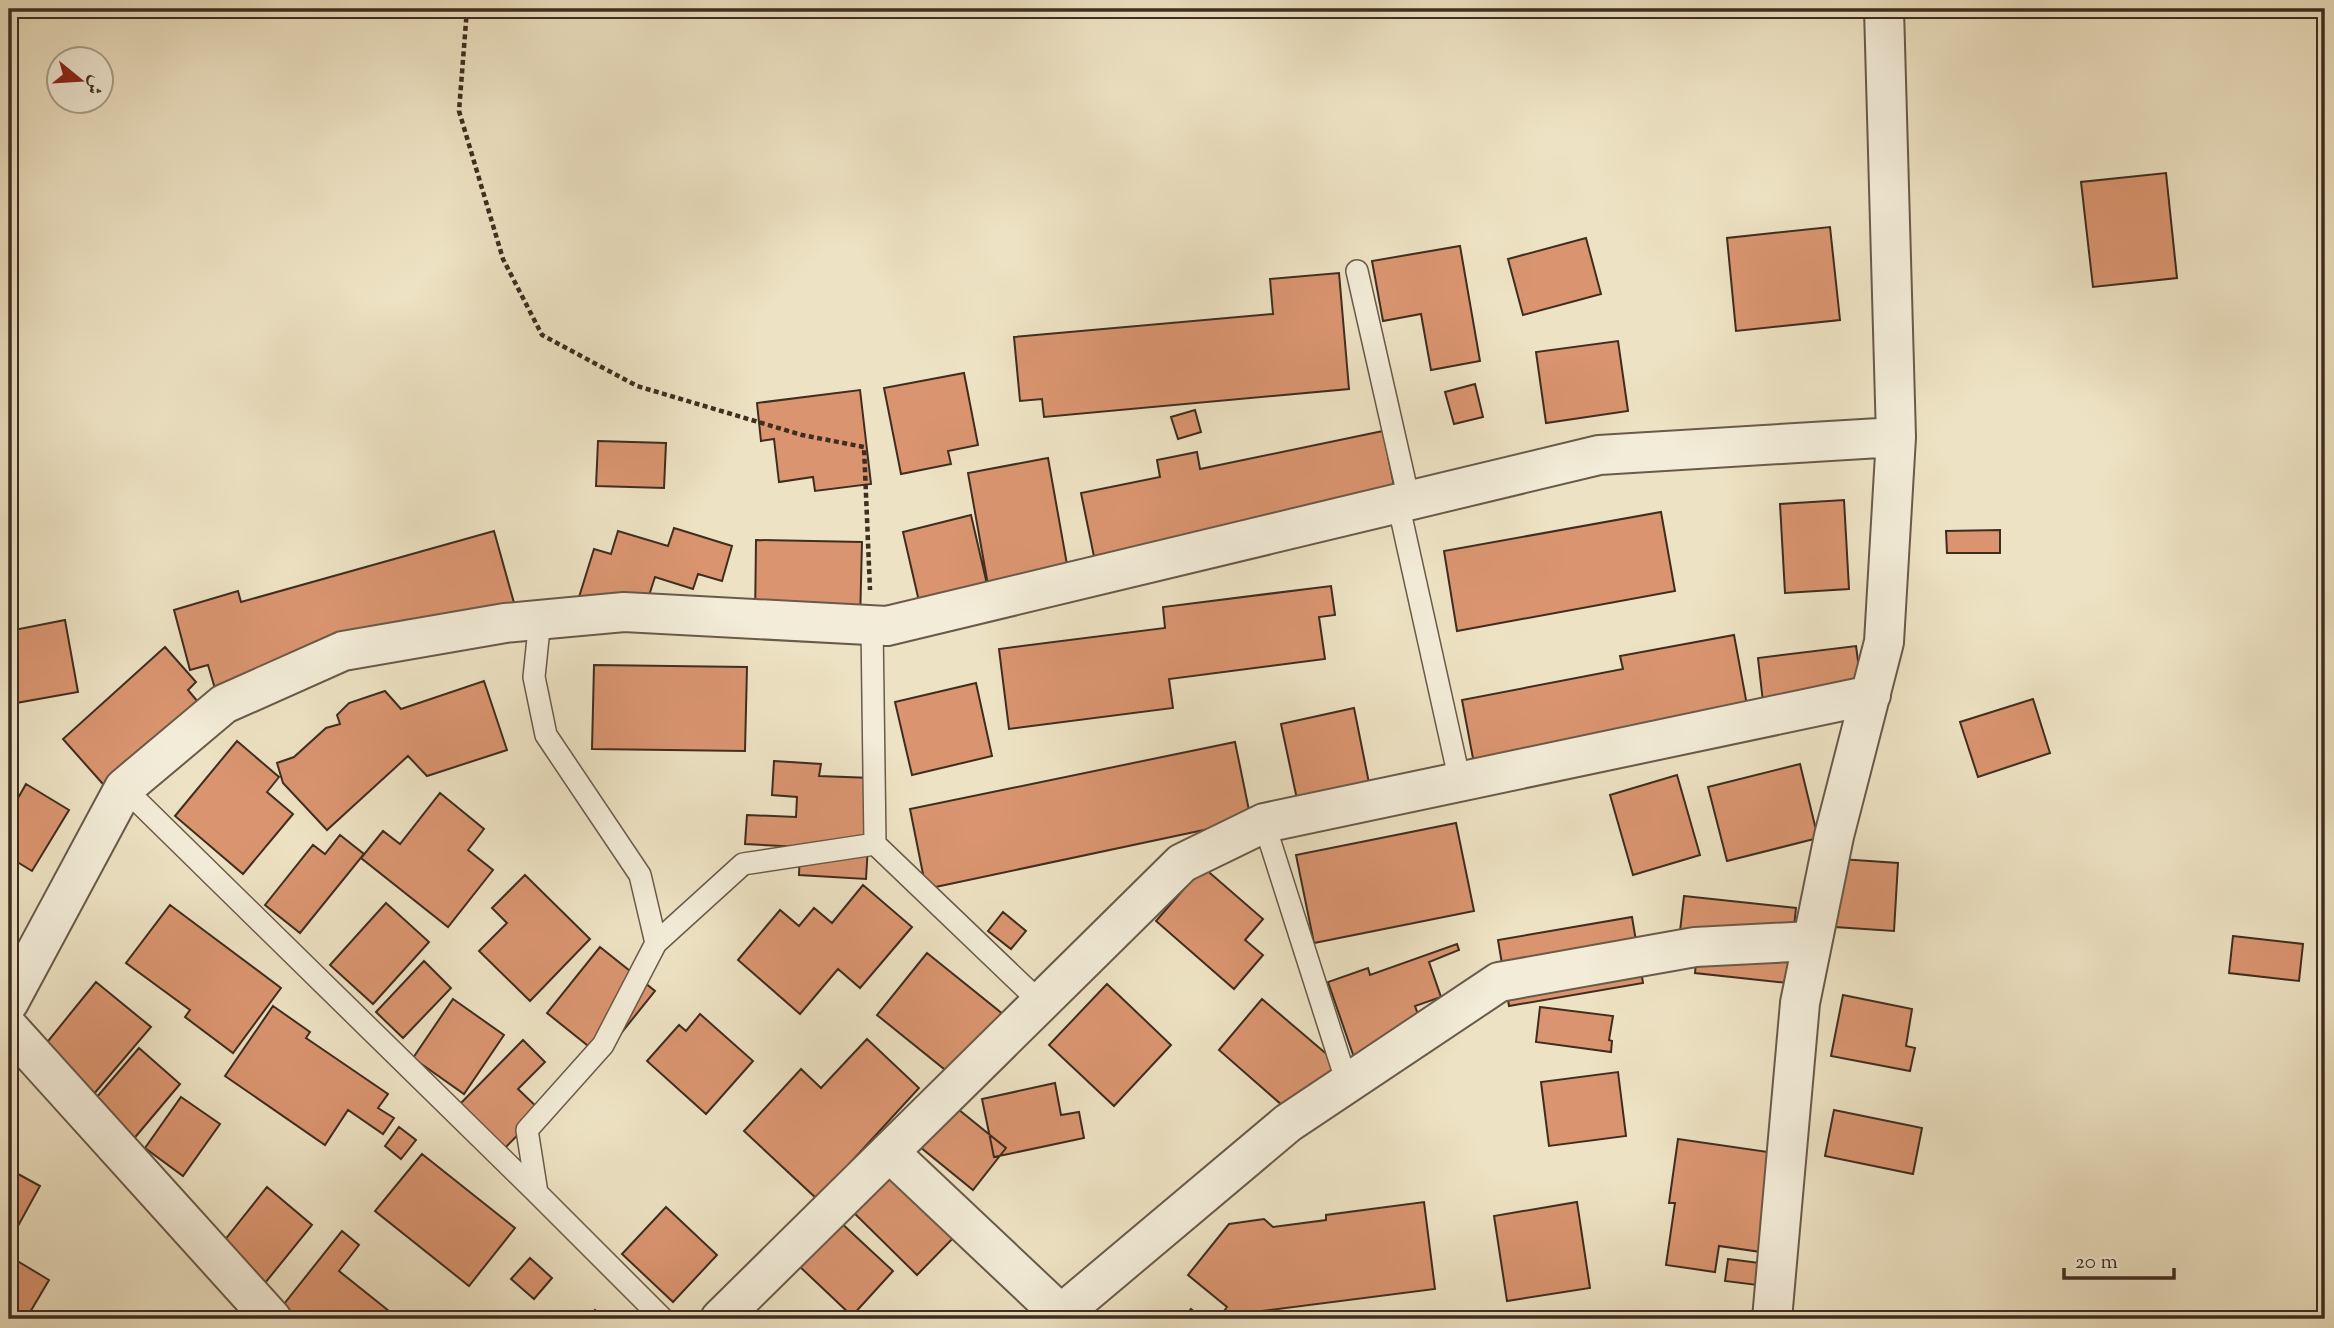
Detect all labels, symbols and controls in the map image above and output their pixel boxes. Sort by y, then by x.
north arrow [46,46,116,116]
text: ش [78,71,110,98]
scale bar [2064,1237,2175,1281]
text: 20 m [2075,1248,2118,1278]

